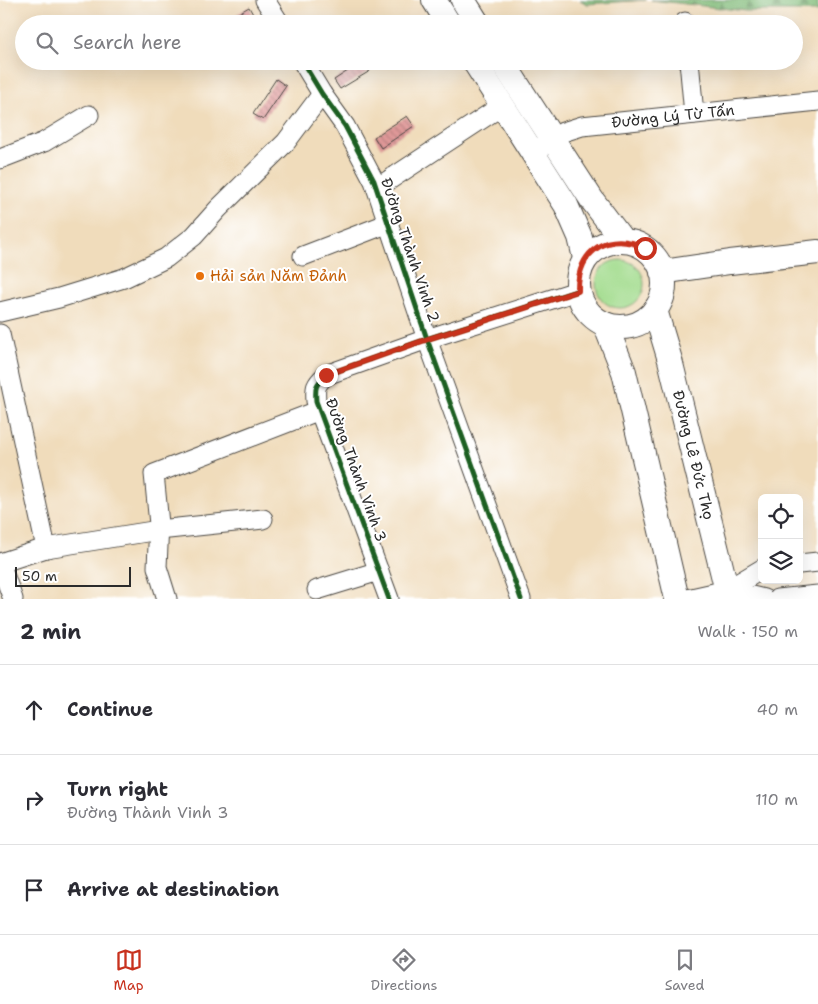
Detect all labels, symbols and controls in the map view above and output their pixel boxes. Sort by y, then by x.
search box [15,15,803,70]
icon: search [33,29,61,57]
text: Search here [73,30,182,55]
street label: Đường Lý Từ Tấn [610,100,735,133]
street label: Đường Thành Vinh 2 [376,175,444,325]
route start [634,237,657,260]
place label: Hải sản Năm Đảnh [210,266,347,286]
marker: Hải sản Năm Đảnh [194,270,206,282]
route end [315,364,338,387]
street label: Đường Lê Đức Thọ [668,388,719,522]
street label: Đường Thành Vinh 3 [321,395,391,545]
map controls [758,494,803,584]
button: locate [758,494,803,539]
button: layers [758,539,803,584]
scale bar [15,564,131,587]
text: 50 m [22,567,57,585]
text: 2 min [20,618,81,646]
text: Walk · 150 m [697,621,798,642]
icon: ahead [20,696,48,724]
text: Continue [67,697,153,722]
text: 40 m [756,699,798,720]
text: Turn right [67,777,168,802]
icon: right [20,786,48,814]
text: 110 m [755,789,798,810]
text: Đường Thành Vinh 3 [67,802,229,823]
icon: arrive [20,876,48,904]
text: Arrive at destination [67,877,279,902]
tab: Map [114,946,144,994]
tab: Directions [371,946,437,994]
tab: Saved [665,946,704,994]

